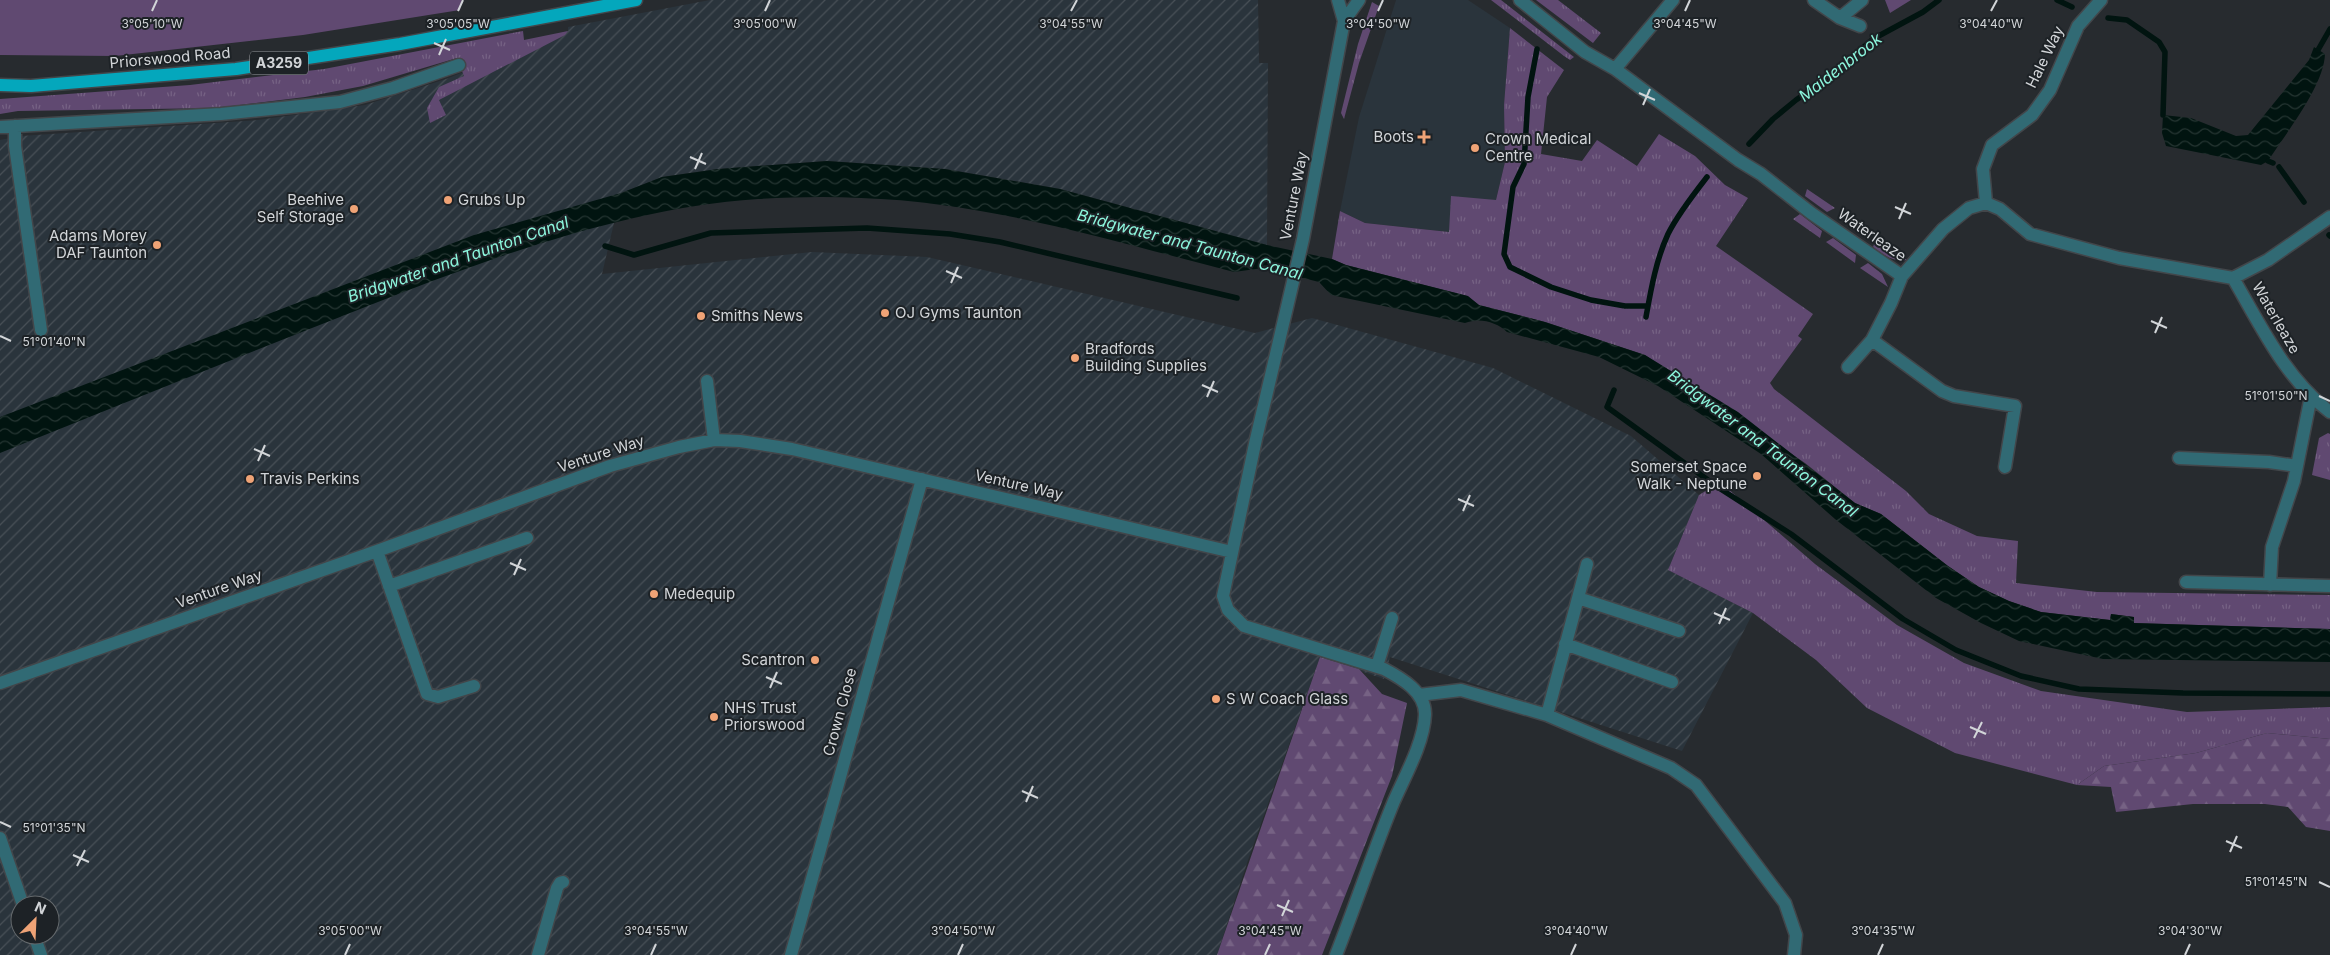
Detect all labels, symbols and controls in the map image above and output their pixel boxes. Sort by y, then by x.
text: 3°05'10"W [121,16,183,31]
text: 3°05'05"W [426,16,490,31]
text: 3°05'00"W [733,16,797,31]
text: 3°04'55"W [1039,16,1103,31]
text: 3°04'50"W [1346,16,1410,31]
text: 3°04'45"W [1653,16,1717,31]
text: 3°04'40"W [1959,16,2023,31]
street label: Hale Way [2021,22,2068,91]
water label: Maidenbrook [1794,28,1886,106]
street label: Priorswood Road [109,43,231,72]
road number: A3259 [250,52,308,74]
place label: Boots [1374,127,1414,146]
place label: Crown Medical Centre [1485,129,1591,165]
marker: Boots [1418,131,1430,143]
marker: Crown Medical Centre [1469,142,1481,154]
street label: Venture Way [1276,149,1312,242]
place label: Beehive Self Storage [257,190,344,226]
place label: Grubs Up [458,190,525,209]
marker: Grubs Up [442,194,454,206]
marker: Beehive Self Storage [348,203,360,215]
water label: Bridgwater and Taunton Canal [1075,204,1305,284]
street label: Waterleaze [1834,204,1910,265]
water label: Bridgwater and Taunton Canal [345,212,571,306]
place label: Adams Morey DAF Taunton [49,226,148,262]
marker: Adams Morey DAF Taunton [151,239,163,251]
street label: Waterleaze [2248,279,2305,357]
place label: OJ Gyms Taunton [895,303,1022,322]
place label: Smiths News [711,306,803,325]
marker: OJ Gyms Taunton [879,307,891,319]
marker: Smiths News [695,310,707,322]
text: 51°01'40"N [23,334,85,349]
place label: Bradfords Building Supplies [1085,339,1207,375]
marker: Bradfords Building Supplies [1069,352,1081,364]
water label: Bridgwater and Taunton Canal [1664,365,1862,521]
text: 51°01'50"N [2244,388,2308,403]
street label: Venture Way [555,430,647,476]
place label: Somerset Space Walk - Neptune [1630,457,1747,493]
street label: Venture Way [973,465,1066,504]
place label: Travis Perkins [260,469,360,488]
marker: Somerset Space Walk - Neptune [1751,470,1763,482]
marker: Travis Perkins [244,473,256,485]
street label: Venture Way [173,565,265,612]
place label: Medequip [664,584,735,603]
marker: Medequip [648,588,660,600]
place label: Scantron [741,650,805,669]
marker: Scantron [809,654,821,666]
street label: Crown Close [819,666,860,758]
place label: S W Coach Glass [1226,689,1348,708]
marker: S W Coach Glass [1210,693,1222,705]
place label: NHS Trust Priorswood [724,698,805,734]
marker: NHS Trust Priorswood [708,711,720,723]
text: 51°01'35"N [22,820,86,835]
text: 51°01'45"N [2245,874,2307,889]
north arrow [10,895,60,945]
text: N [32,898,49,918]
text: 3°05'00"W [318,923,382,938]
text: 3°04'55"W [624,923,688,938]
text: 3°04'50"W [931,923,995,938]
text: 3°04'45"W [1238,923,1302,938]
text: 3°04'40"W [1544,923,1608,938]
text: 3°04'35"W [1851,923,1915,938]
text: 3°04'30"W [2158,923,2222,938]

